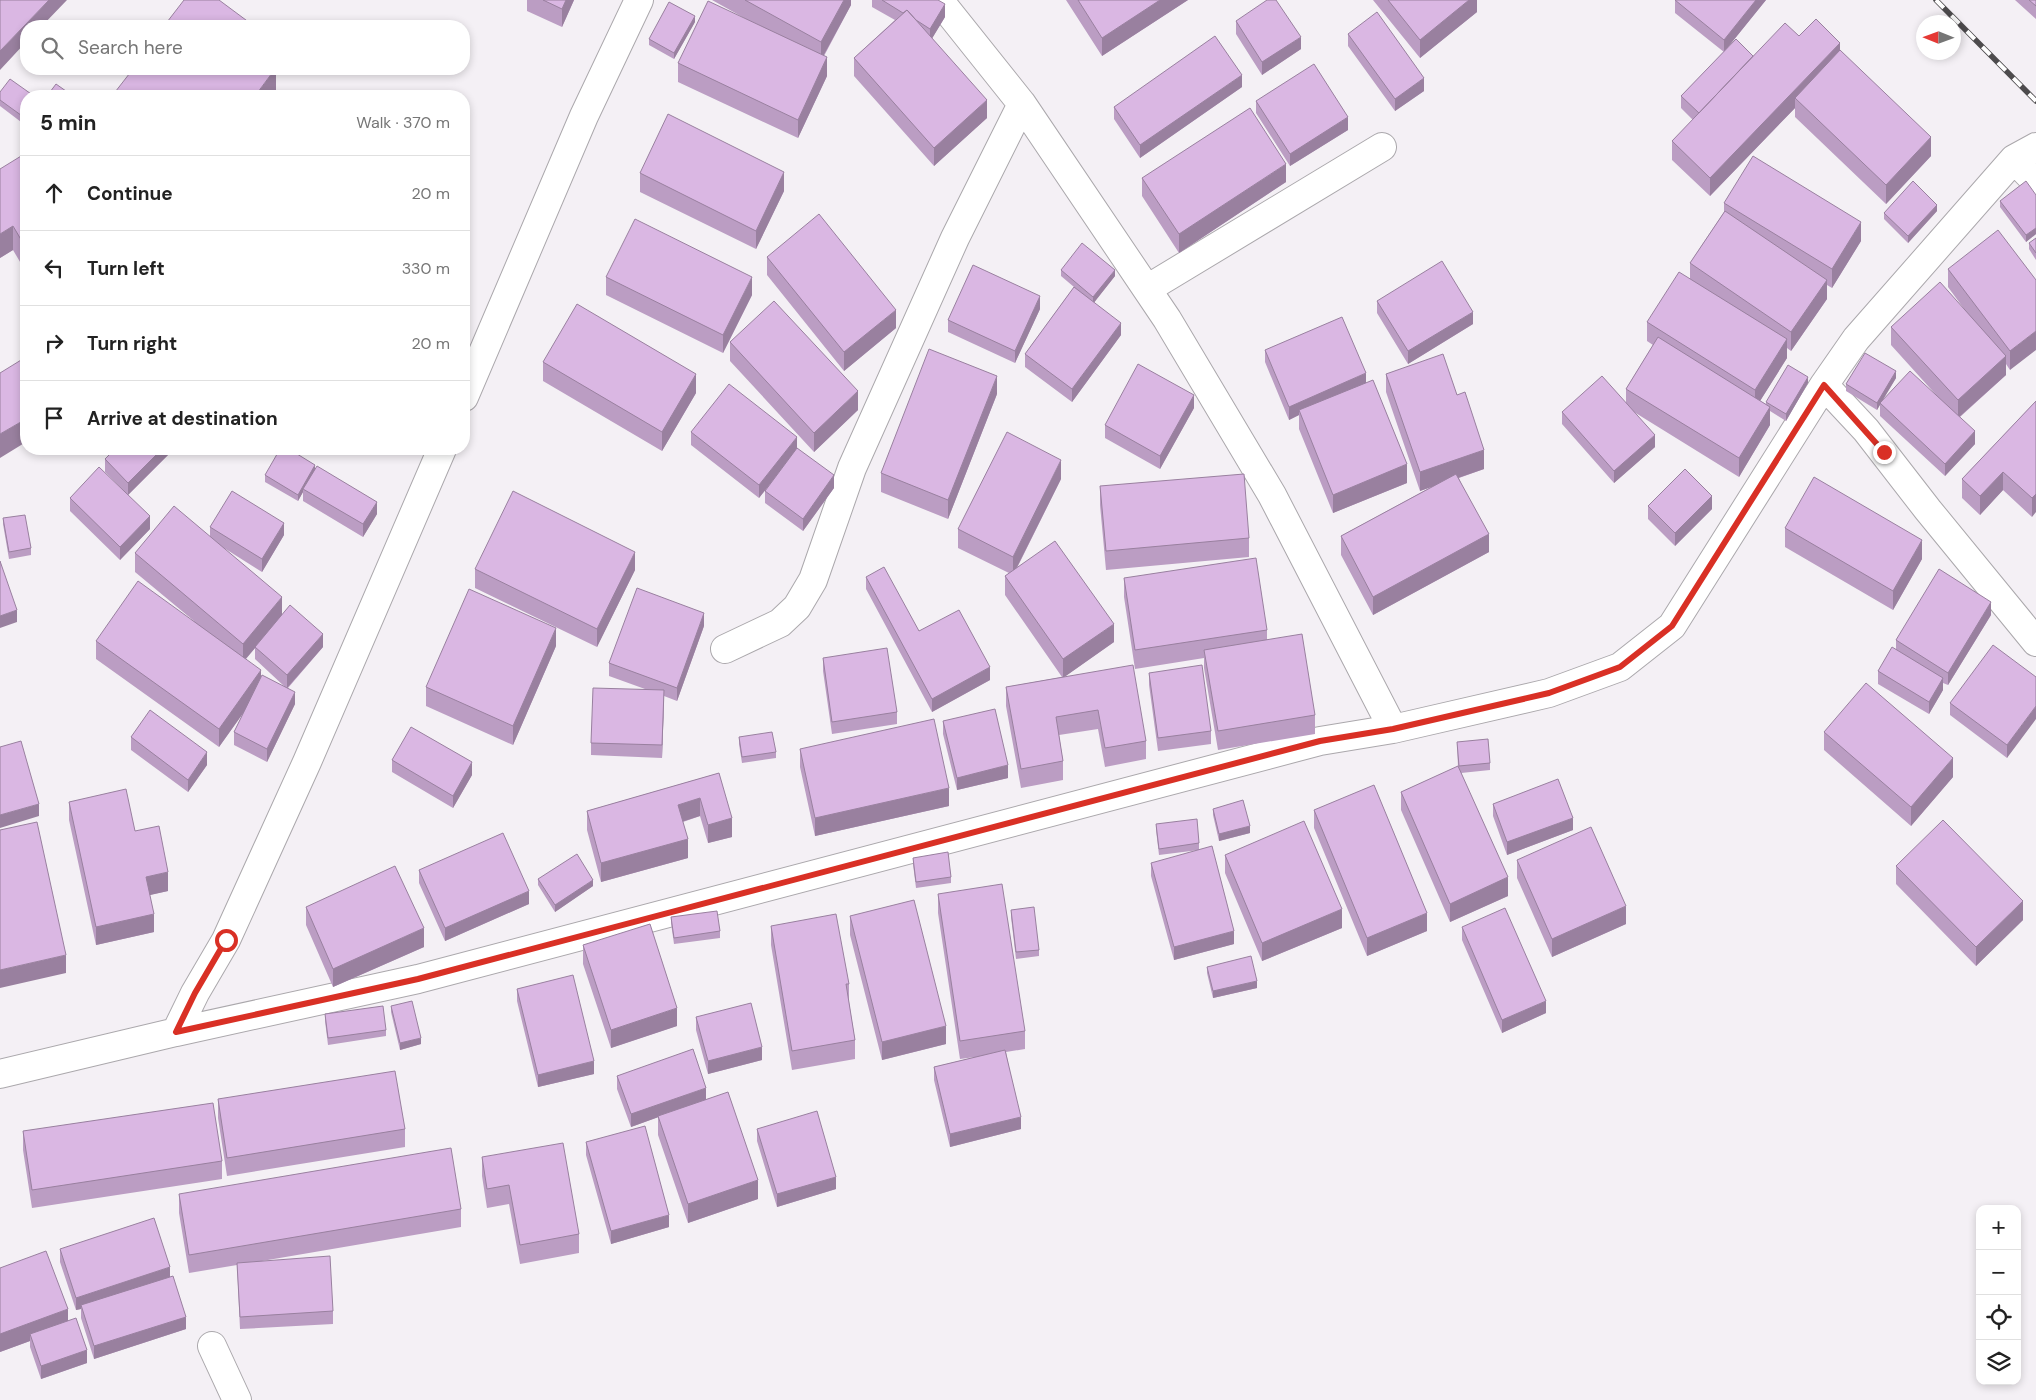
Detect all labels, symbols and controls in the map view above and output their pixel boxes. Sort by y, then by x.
north arrow [1916,15,1961,60]
search box [20,20,470,75]
icon: search [38,34,66,62]
text: Search here [78,35,183,60]
text: 5 min [40,109,96,137]
text: Walk · 370 m [356,112,450,133]
icon: ahead [40,179,68,207]
text: Continue [87,181,173,206]
text: 20 m [411,183,450,204]
icon: left [40,254,68,282]
text: Turn left [87,256,165,281]
text: 330 m [402,258,450,279]
icon: right [40,329,68,357]
text: Turn right [87,331,177,356]
text: 20 m [411,333,450,354]
icon: arrive [40,404,68,432]
text: Arrive at destination [87,406,278,431]
route end [1873,441,1896,464]
route start [215,929,238,952]
map controls [1976,1205,2021,1385]
button: + [1976,1205,2021,1250]
button: − [1976,1250,2021,1295]
button: locate [1976,1295,2021,1340]
button: layers [1976,1340,2021,1385]

